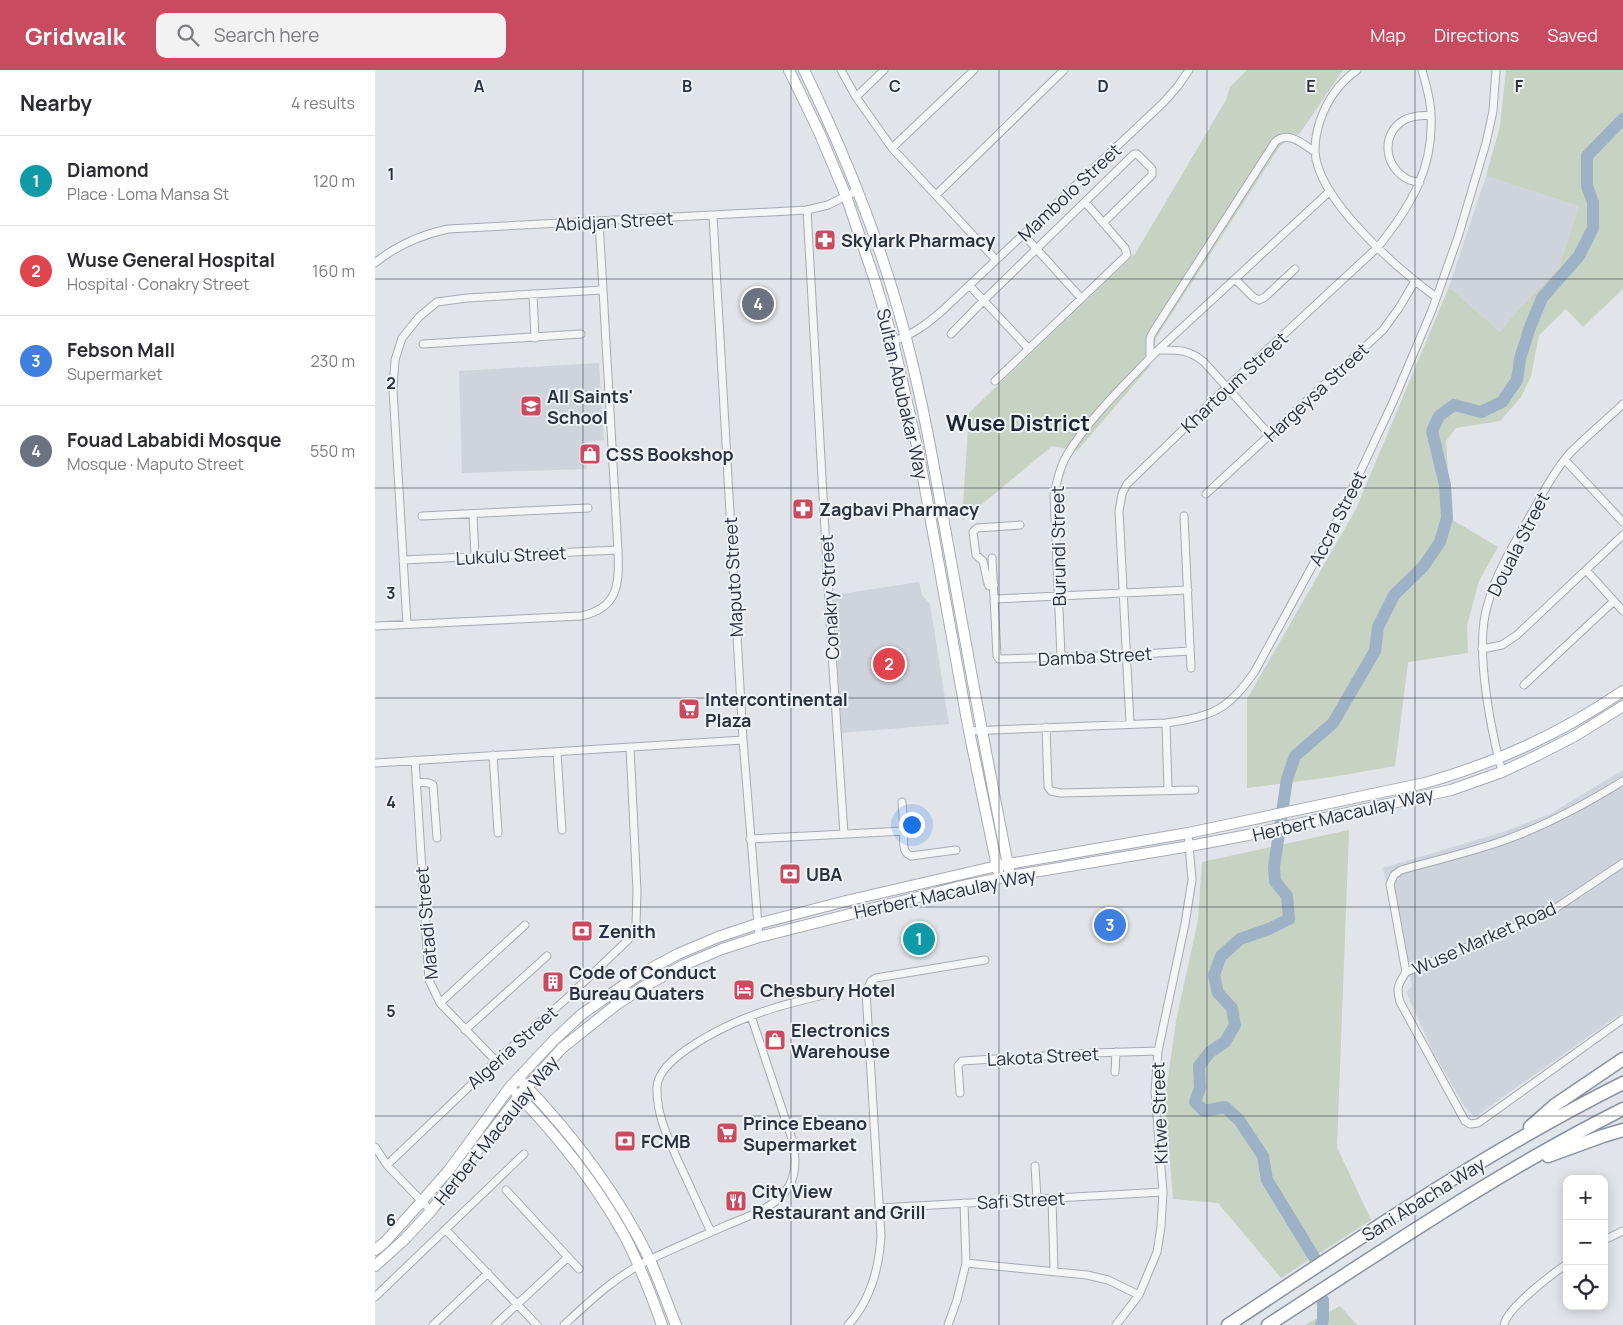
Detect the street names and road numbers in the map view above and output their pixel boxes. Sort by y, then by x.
street label: Mambolo Street [1012,138,1126,246]
street label: Abidjan Street [554,206,674,236]
street label: Sultan Abubakar Way [872,306,934,482]
street label: Khartoum Street [1175,326,1293,438]
street label: Hargeysa Street [1259,337,1373,447]
street label: Accra Street [1303,466,1371,570]
street label: Burundi Street [1045,485,1071,607]
street label: Douala Street [1481,488,1555,600]
street label: Maputo Street [718,516,748,638]
street label: Conakry Street [814,534,844,660]
street label: Lukulu Street [455,540,567,570]
street label: Damba Street [1037,641,1153,671]
street label: Herbert Macaulay Way [1250,781,1436,847]
street label: Herbert Macaulay Way [852,862,1039,924]
street label: Matadi Street [409,865,443,981]
street label: Wuse Market Road [1408,896,1560,980]
street label: Algeria Street [462,1000,562,1094]
street label: Lakota Street [986,1041,1100,1071]
street label: Herbert Macaulay Way [428,1050,564,1210]
street label: Kitwe Street [1145,1061,1173,1165]
street label: Sani Abacha Way [1357,1151,1490,1247]
street label: Safi Street [976,1186,1066,1214]

